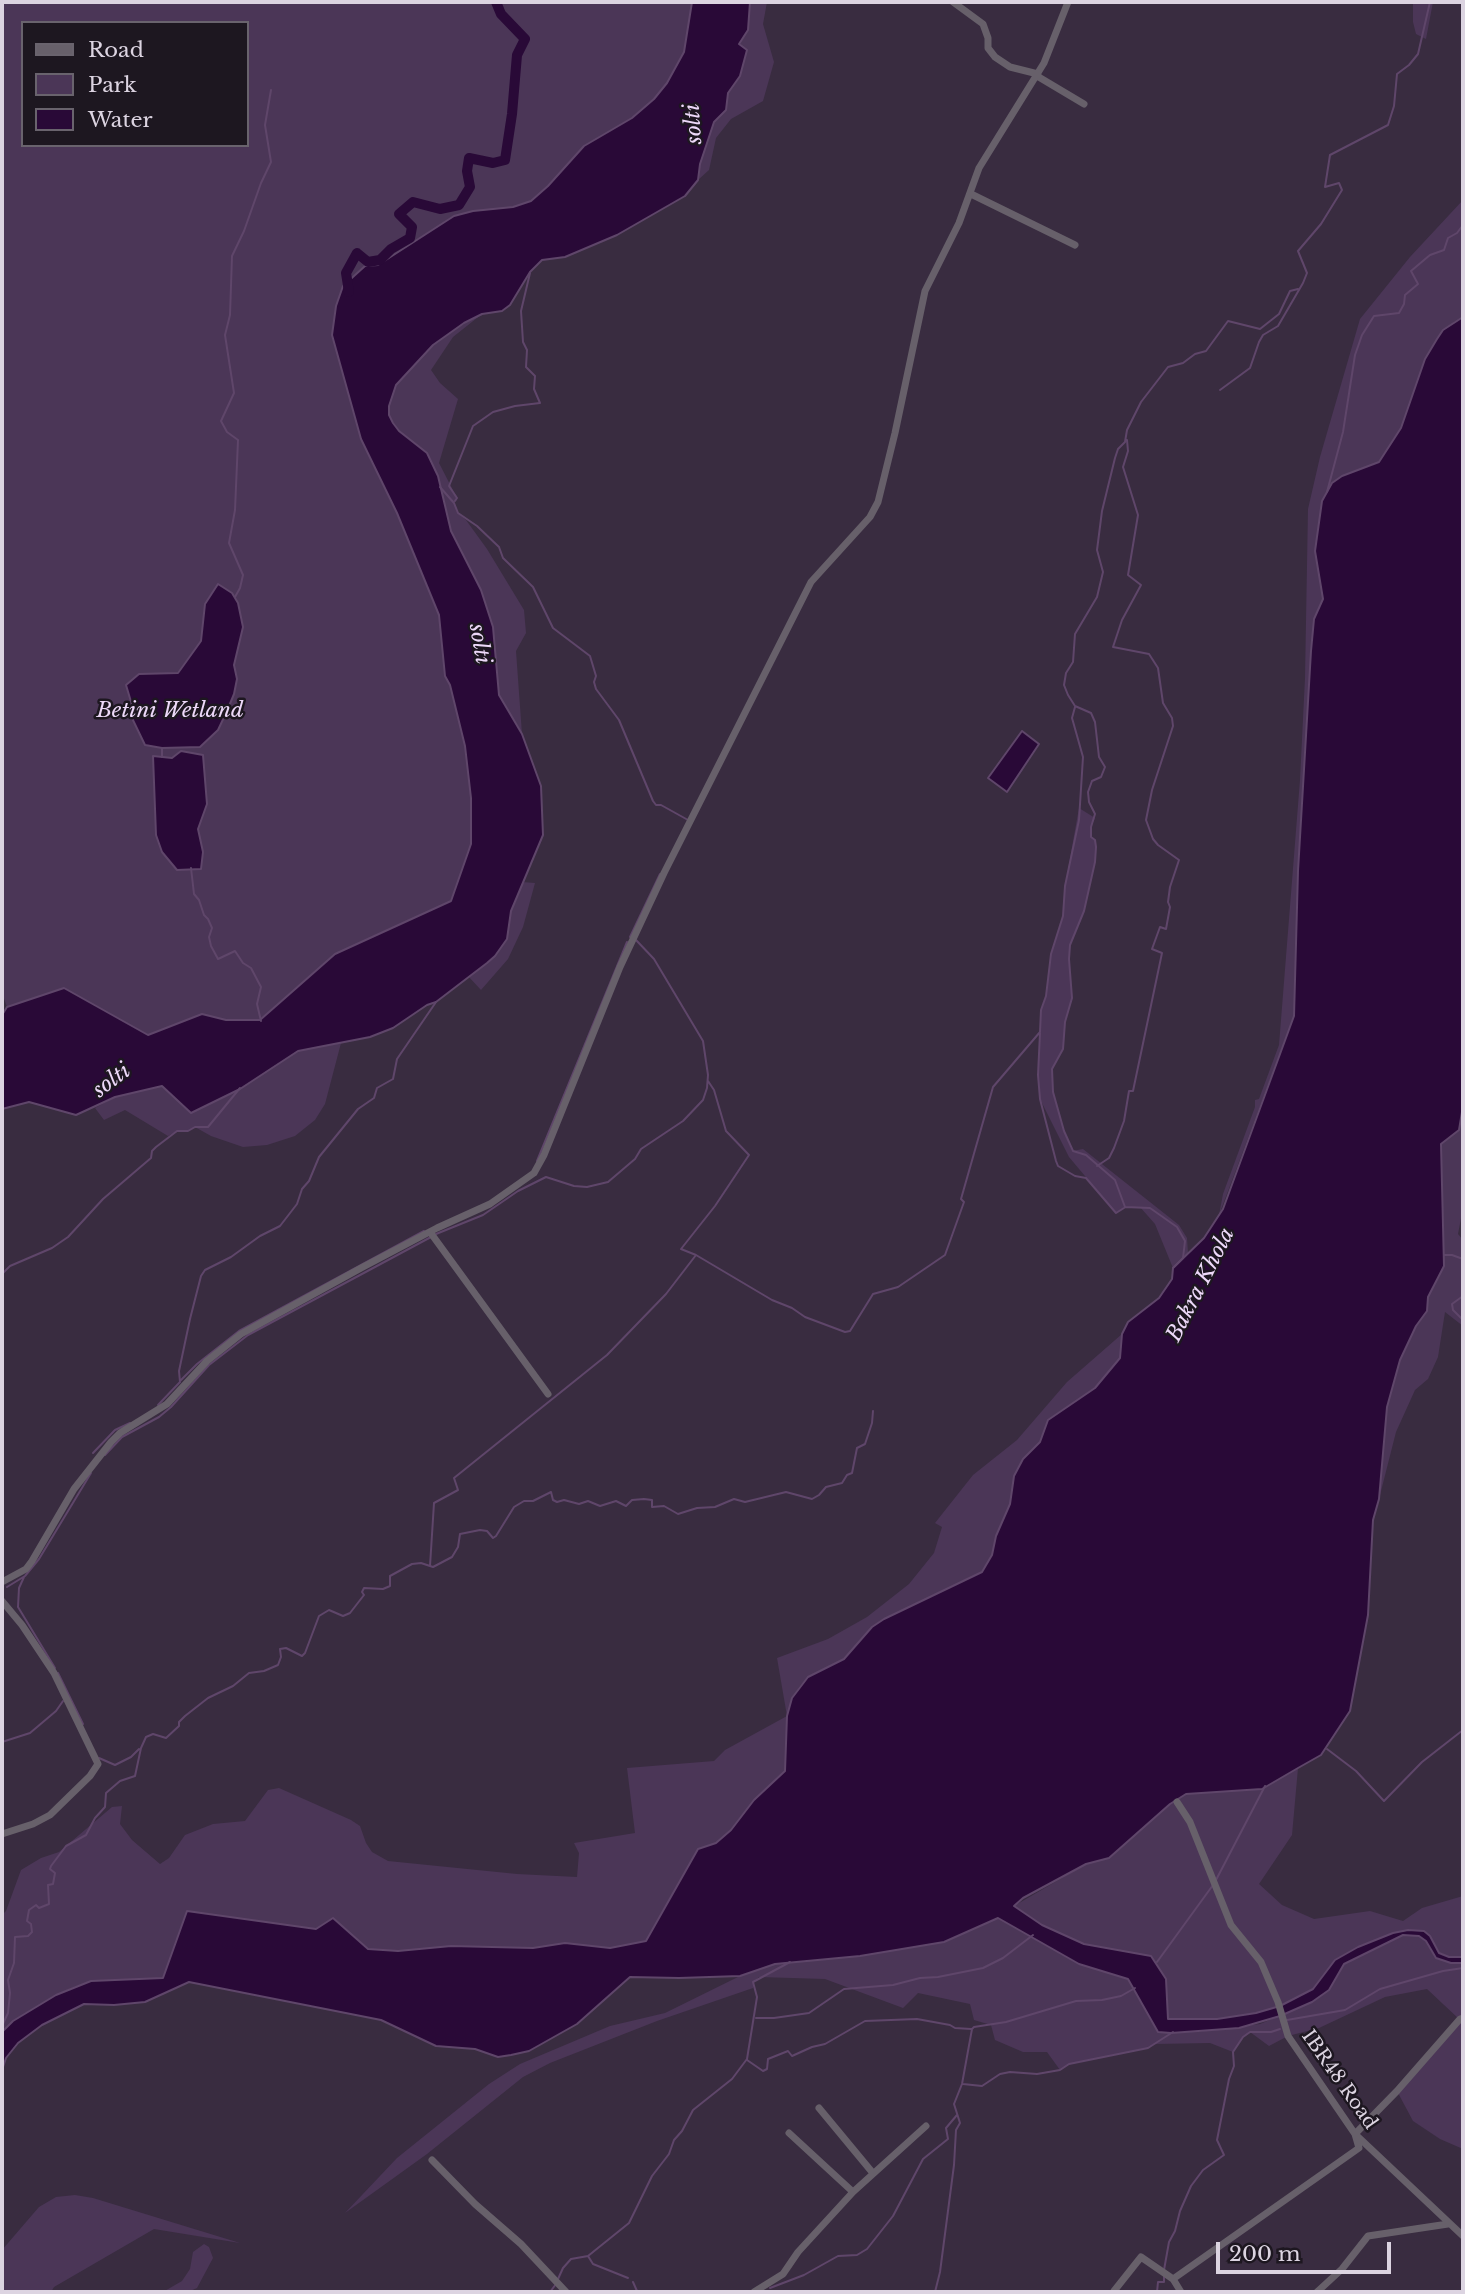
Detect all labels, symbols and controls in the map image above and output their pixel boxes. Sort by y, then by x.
legend [21,21,248,147]
text: Road [88,37,144,63]
text: Park [88,72,137,98]
water label: solti [680,103,708,145]
text: Water [88,107,152,133]
water label: solti [463,622,495,666]
water label: Betini Wetland [96,698,244,724]
water label: solti [88,1059,136,1103]
water label: Bakra Khola [1162,1224,1240,1346]
street label: IBR48 Road [1296,2026,1382,2134]
scale bar [1220,2228,1395,2272]
text: 200 m [1229,2241,1300,2267]

